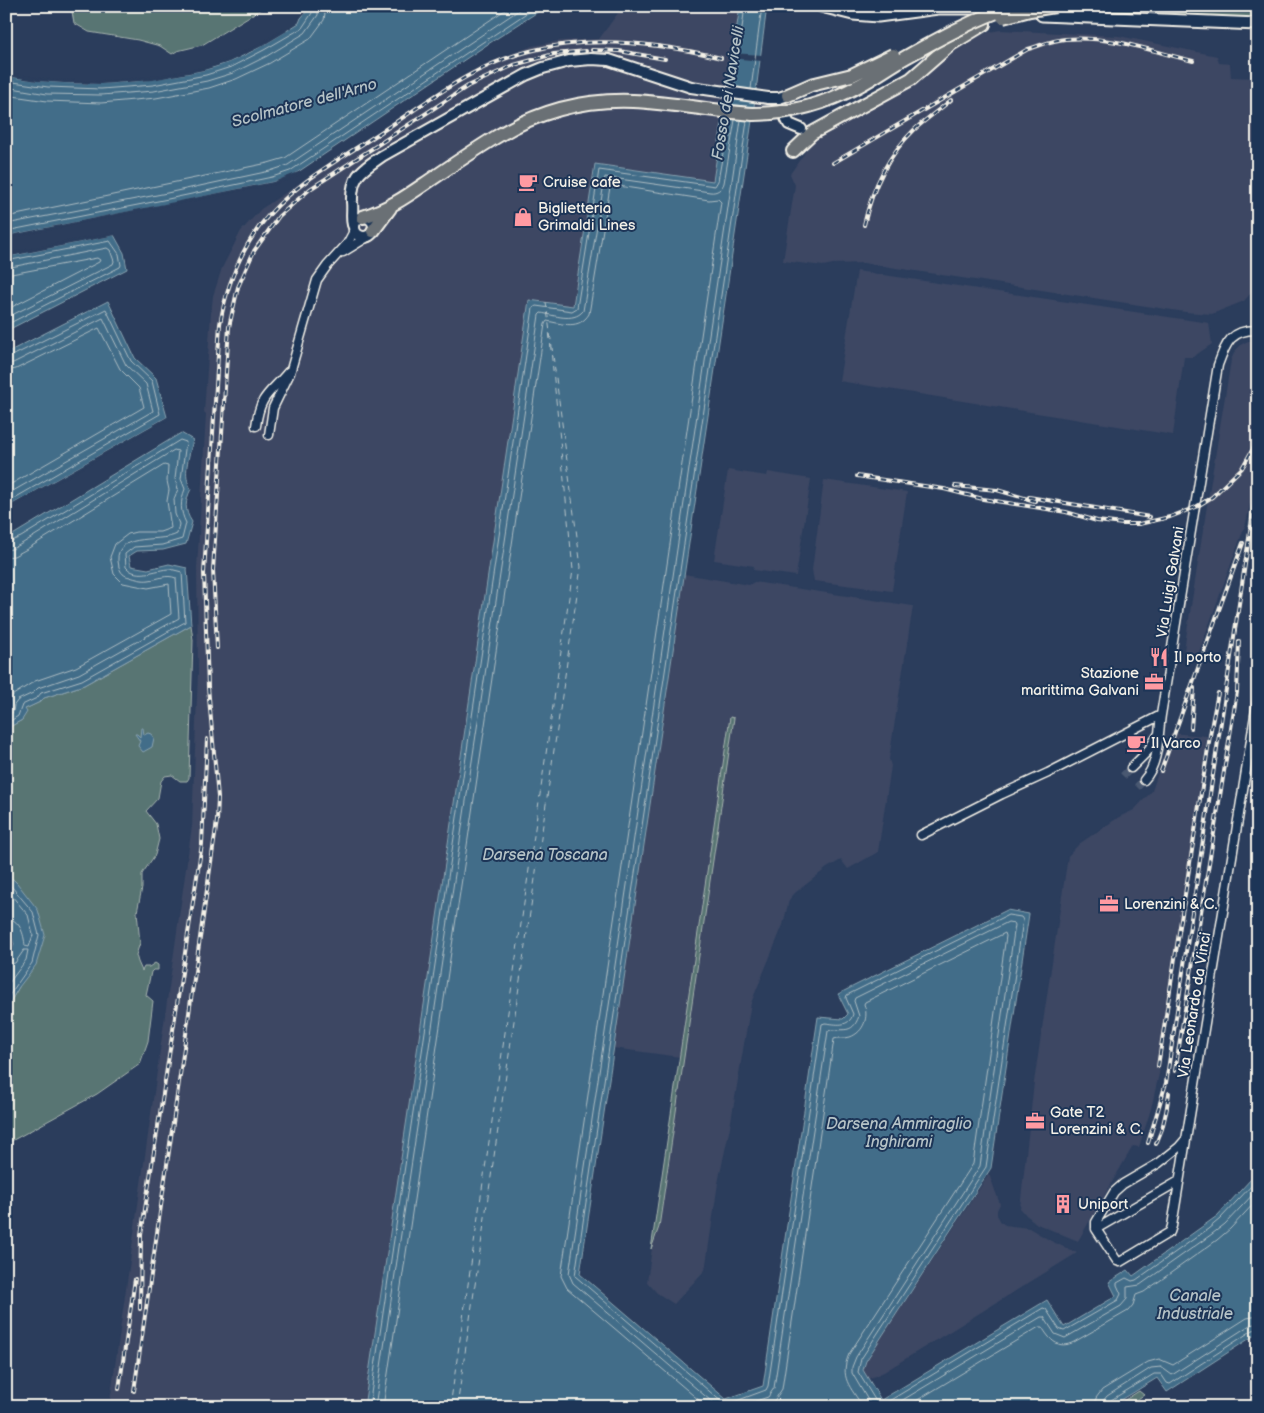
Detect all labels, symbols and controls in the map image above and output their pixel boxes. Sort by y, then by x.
water label: Fosso dei Navicelli [708,23,749,162]
water label: Scolmatore dell'Arno [230,75,379,132]
cafe icon: Cruise cafe [517,171,539,193]
place label: Cruise cafe [543,173,621,192]
place label: Biglietteria Grimaldi Lines [538,199,636,235]
shop icon: Biglietteria Grimaldi Lines [512,206,534,228]
street label: Via Luigi Galvani [1152,525,1189,639]
restaurant icon: Il porto [1148,646,1170,668]
place label: Il porto [1174,648,1222,667]
place label: Stazione marittima Galvani [1021,664,1139,700]
office icon: Stazione marittima Galvani [1143,671,1165,693]
cafe icon: Il Varco [1125,732,1147,754]
place label: Il Varco [1151,734,1201,753]
water label: Darsena Toscana [482,846,608,865]
office icon: Lorenzini & C. [1098,893,1120,915]
place label: Lorenzini & C. [1124,895,1217,914]
street label: Via Leonardo da Vinci [1174,931,1215,1079]
place label: Gate T2 Lorenzini & C. [1050,1103,1143,1139]
office icon: Gate T2 Lorenzini & C. [1024,1110,1046,1132]
water label: Darsena Ammiraglio Inghirami [826,1115,972,1152]
building icon: Uniport [1052,1193,1074,1215]
place label: Uniport [1078,1195,1129,1214]
water label: Canale Industriale [1156,1287,1233,1324]

